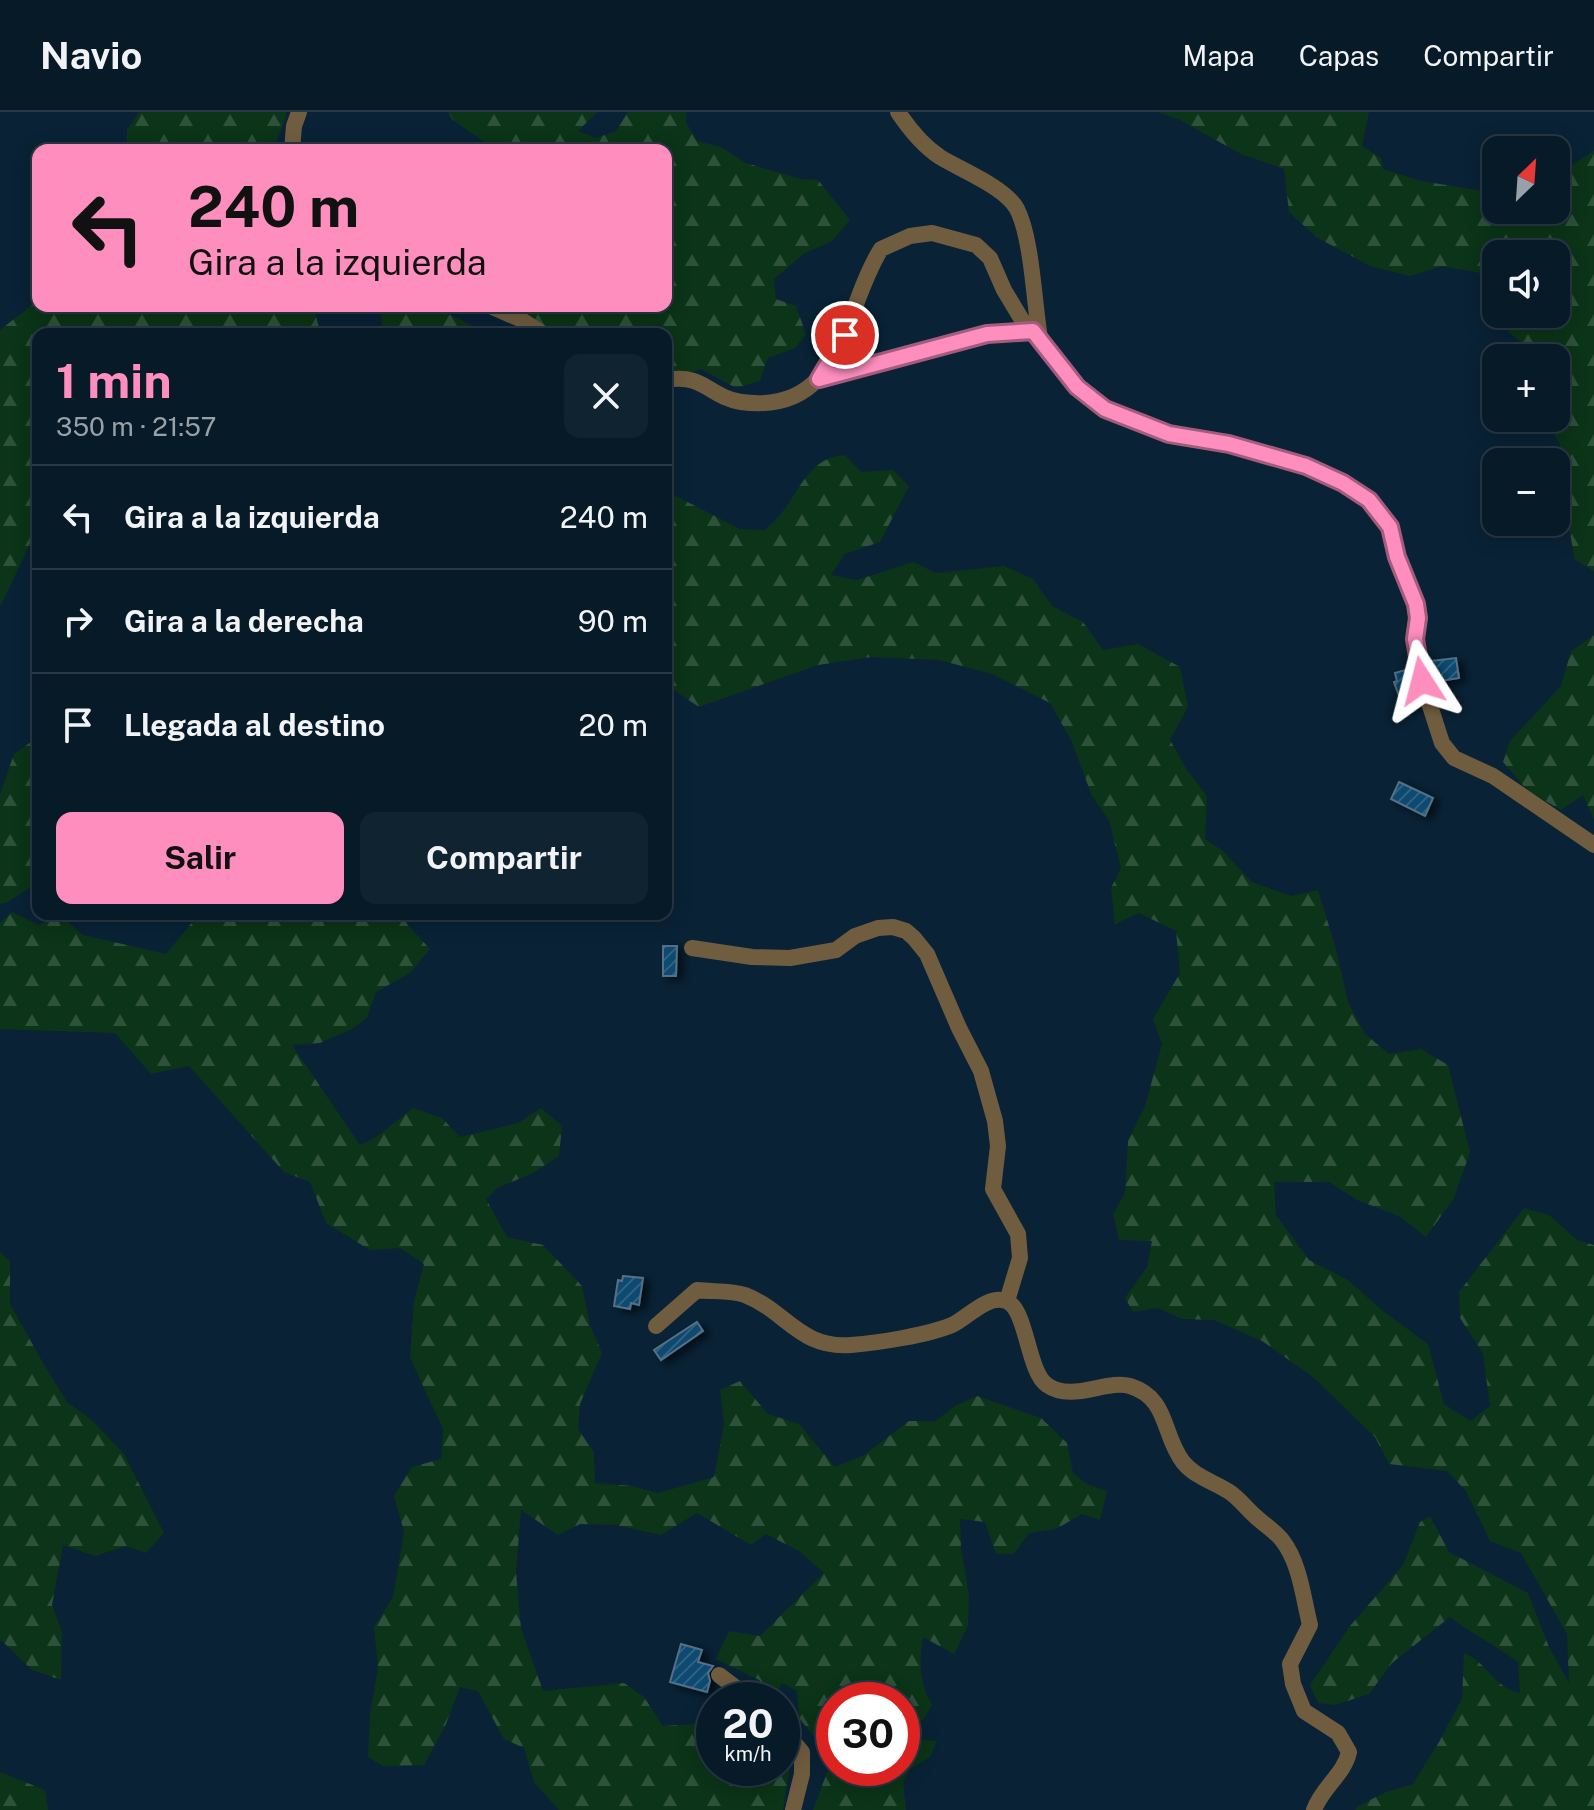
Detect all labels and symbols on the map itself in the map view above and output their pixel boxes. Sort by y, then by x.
north arrow [1482,136,1570,224]
pin [811,301,879,369]
position arrow [1380,639,1464,723]
speed limit sign: 30 [816,1682,920,1786]

